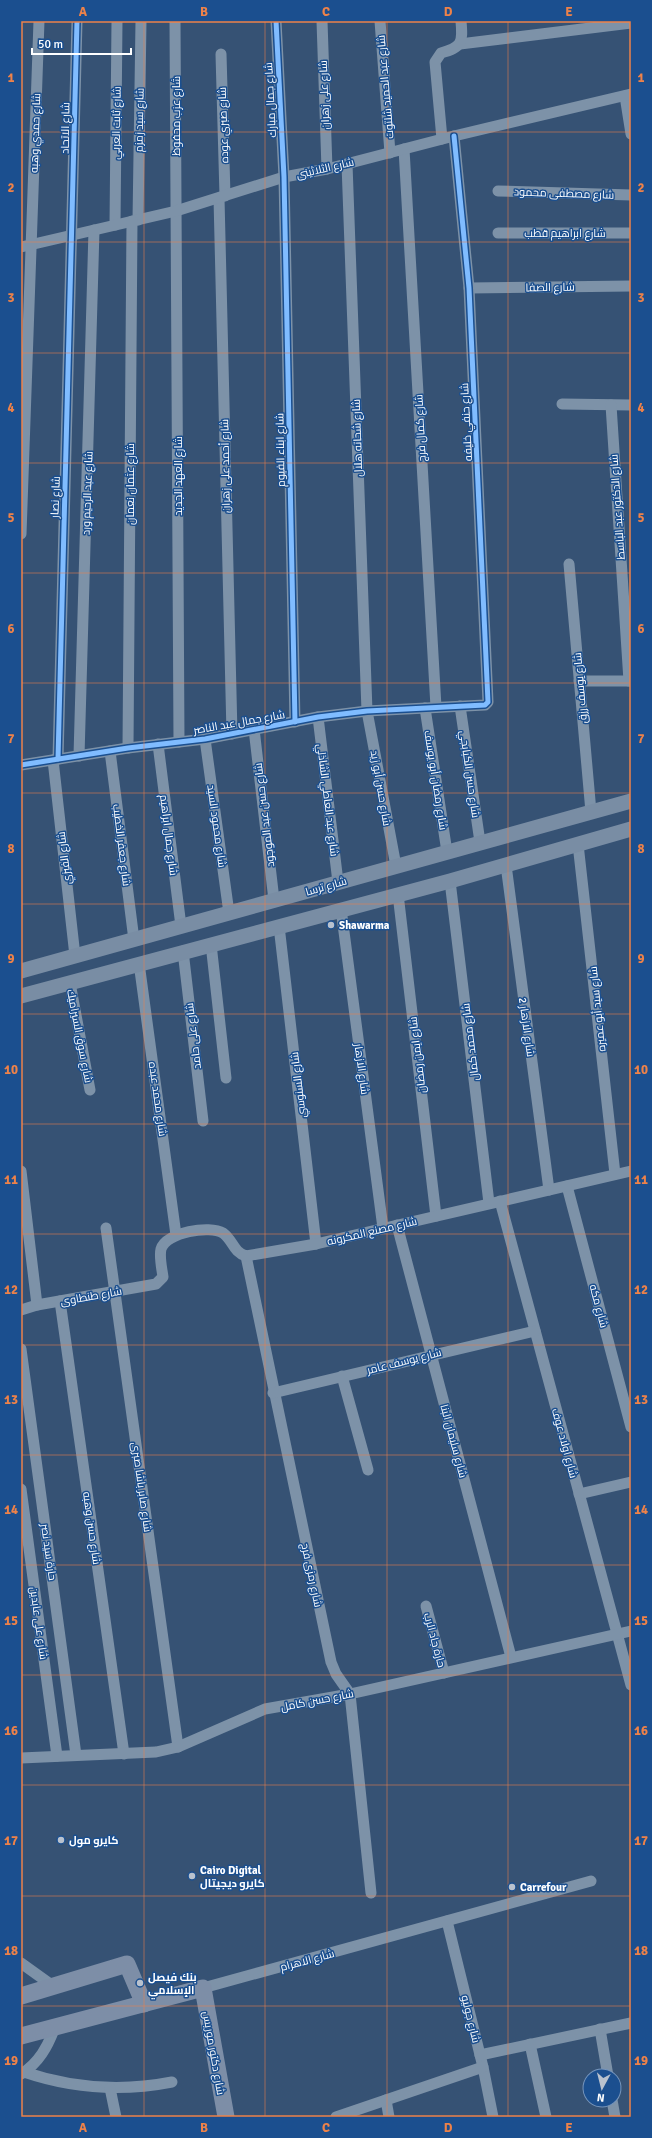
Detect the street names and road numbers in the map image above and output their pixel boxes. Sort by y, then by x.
street label: شارع عبد الحميد شلتوت [374,34,398,139]
street label: شارع على زهران [317,60,333,130]
street label: شارع جمال مبارك [262,62,280,138]
street label: شارع عزب محفوظ [170,76,184,156]
street label: شارع ثابت العربي [109,86,126,160]
street label: شارع صبري عوده [216,87,233,163]
street label: شارع سيد زمزم [132,88,148,152]
street label: شارع حمدي وهبه [28,93,45,173]
street label: شارع الاتحاد [59,102,73,154]
street label: شارع الثلاثينى [295,156,355,182]
street label: شارع مصطفى محمود [514,185,614,203]
street label: شارع ابراهيم قطب [524,227,606,241]
street label: شارع الصفا [525,281,575,295]
street label: شارع حنفي خليفه [458,382,477,461]
street label: شارع كمال فرج [412,394,430,462]
street label: شارع شحاته هلال [350,399,366,477]
street label: شارع ابناء الفيوم [273,413,289,487]
street label: شارع أحمد على زهران [217,419,234,513]
street label: شارع العهد الجديد [172,436,186,516]
street label: شارع عثمان نعمان [124,443,138,525]
street label: شارع عبد الرحيم ورد [80,451,96,535]
street label: شارع الدكتور عبد الباسط [607,454,629,560]
street label: شارع نصار [48,476,64,519]
street label: شارع يوسف رزق [571,652,591,724]
street label: شارع جمال عبد الناصر [191,708,286,738]
street label: شارع رمضان أبو يوسف [420,729,451,831]
street label: شارع حسن الكبابجي [455,729,482,819]
street label: شارع عبد العاطي الشاذلي [312,743,341,857]
street label: شارع حسن أبو زيد [366,749,395,827]
street label: شارع حسن عبد الموجود [252,762,278,868]
street label: شارع محمود السيد [203,784,229,868]
street label: شارع جمال ابراهيم [156,794,180,876]
street label: شارع جعفر الخطيب [109,803,133,887]
street label: شارع الفيزي [55,831,76,885]
street label: شارع ترسا [304,874,349,900]
street label: شارع سيد أبو عميره [586,965,609,1052]
street label: شارع سوق السيراميك [63,988,95,1084]
street label: شارع الازهار 2 [515,996,537,1058]
street label: شارع على حامد [183,1002,205,1070]
street label: شارع محمد كمال [459,1002,483,1081]
street label: شارع ايمن رمضان [406,1016,430,1094]
street label: شارع الازهار [350,1042,372,1096]
street label: شارع السنوسي [288,1051,310,1119]
street label: شارع محمد عبده [145,1061,169,1137]
street label: شارع مصنع المكرونه [326,1215,419,1249]
street label: شارع مكه [586,1283,611,1330]
street label: شارع طنطاوى [59,1285,123,1309]
street label: شارع يوسف عامر [365,1346,443,1378]
street label: شارع سليمان البنا [436,1403,470,1480]
street label: شارع اولاد عوف [548,1407,580,1480]
street label: شارع صابر باشا صبرى [128,1441,154,1533]
street label: شارع حسن وهبه [79,1491,103,1566]
street label: حارة سيد نصر [38,1522,59,1581]
street label: شارع رمزى فرج [297,1542,325,1609]
street label: شارع على عابدين [26,1586,50,1660]
street label: حارة جاد الرب [421,1611,448,1669]
street label: شارع حسن كامل [279,1687,355,1715]
street label: شارع الاهرام [279,1947,336,1975]
street label: شارع جوليو [457,1994,483,2045]
street label: شارع دكتور موريس [199,2010,227,2096]

